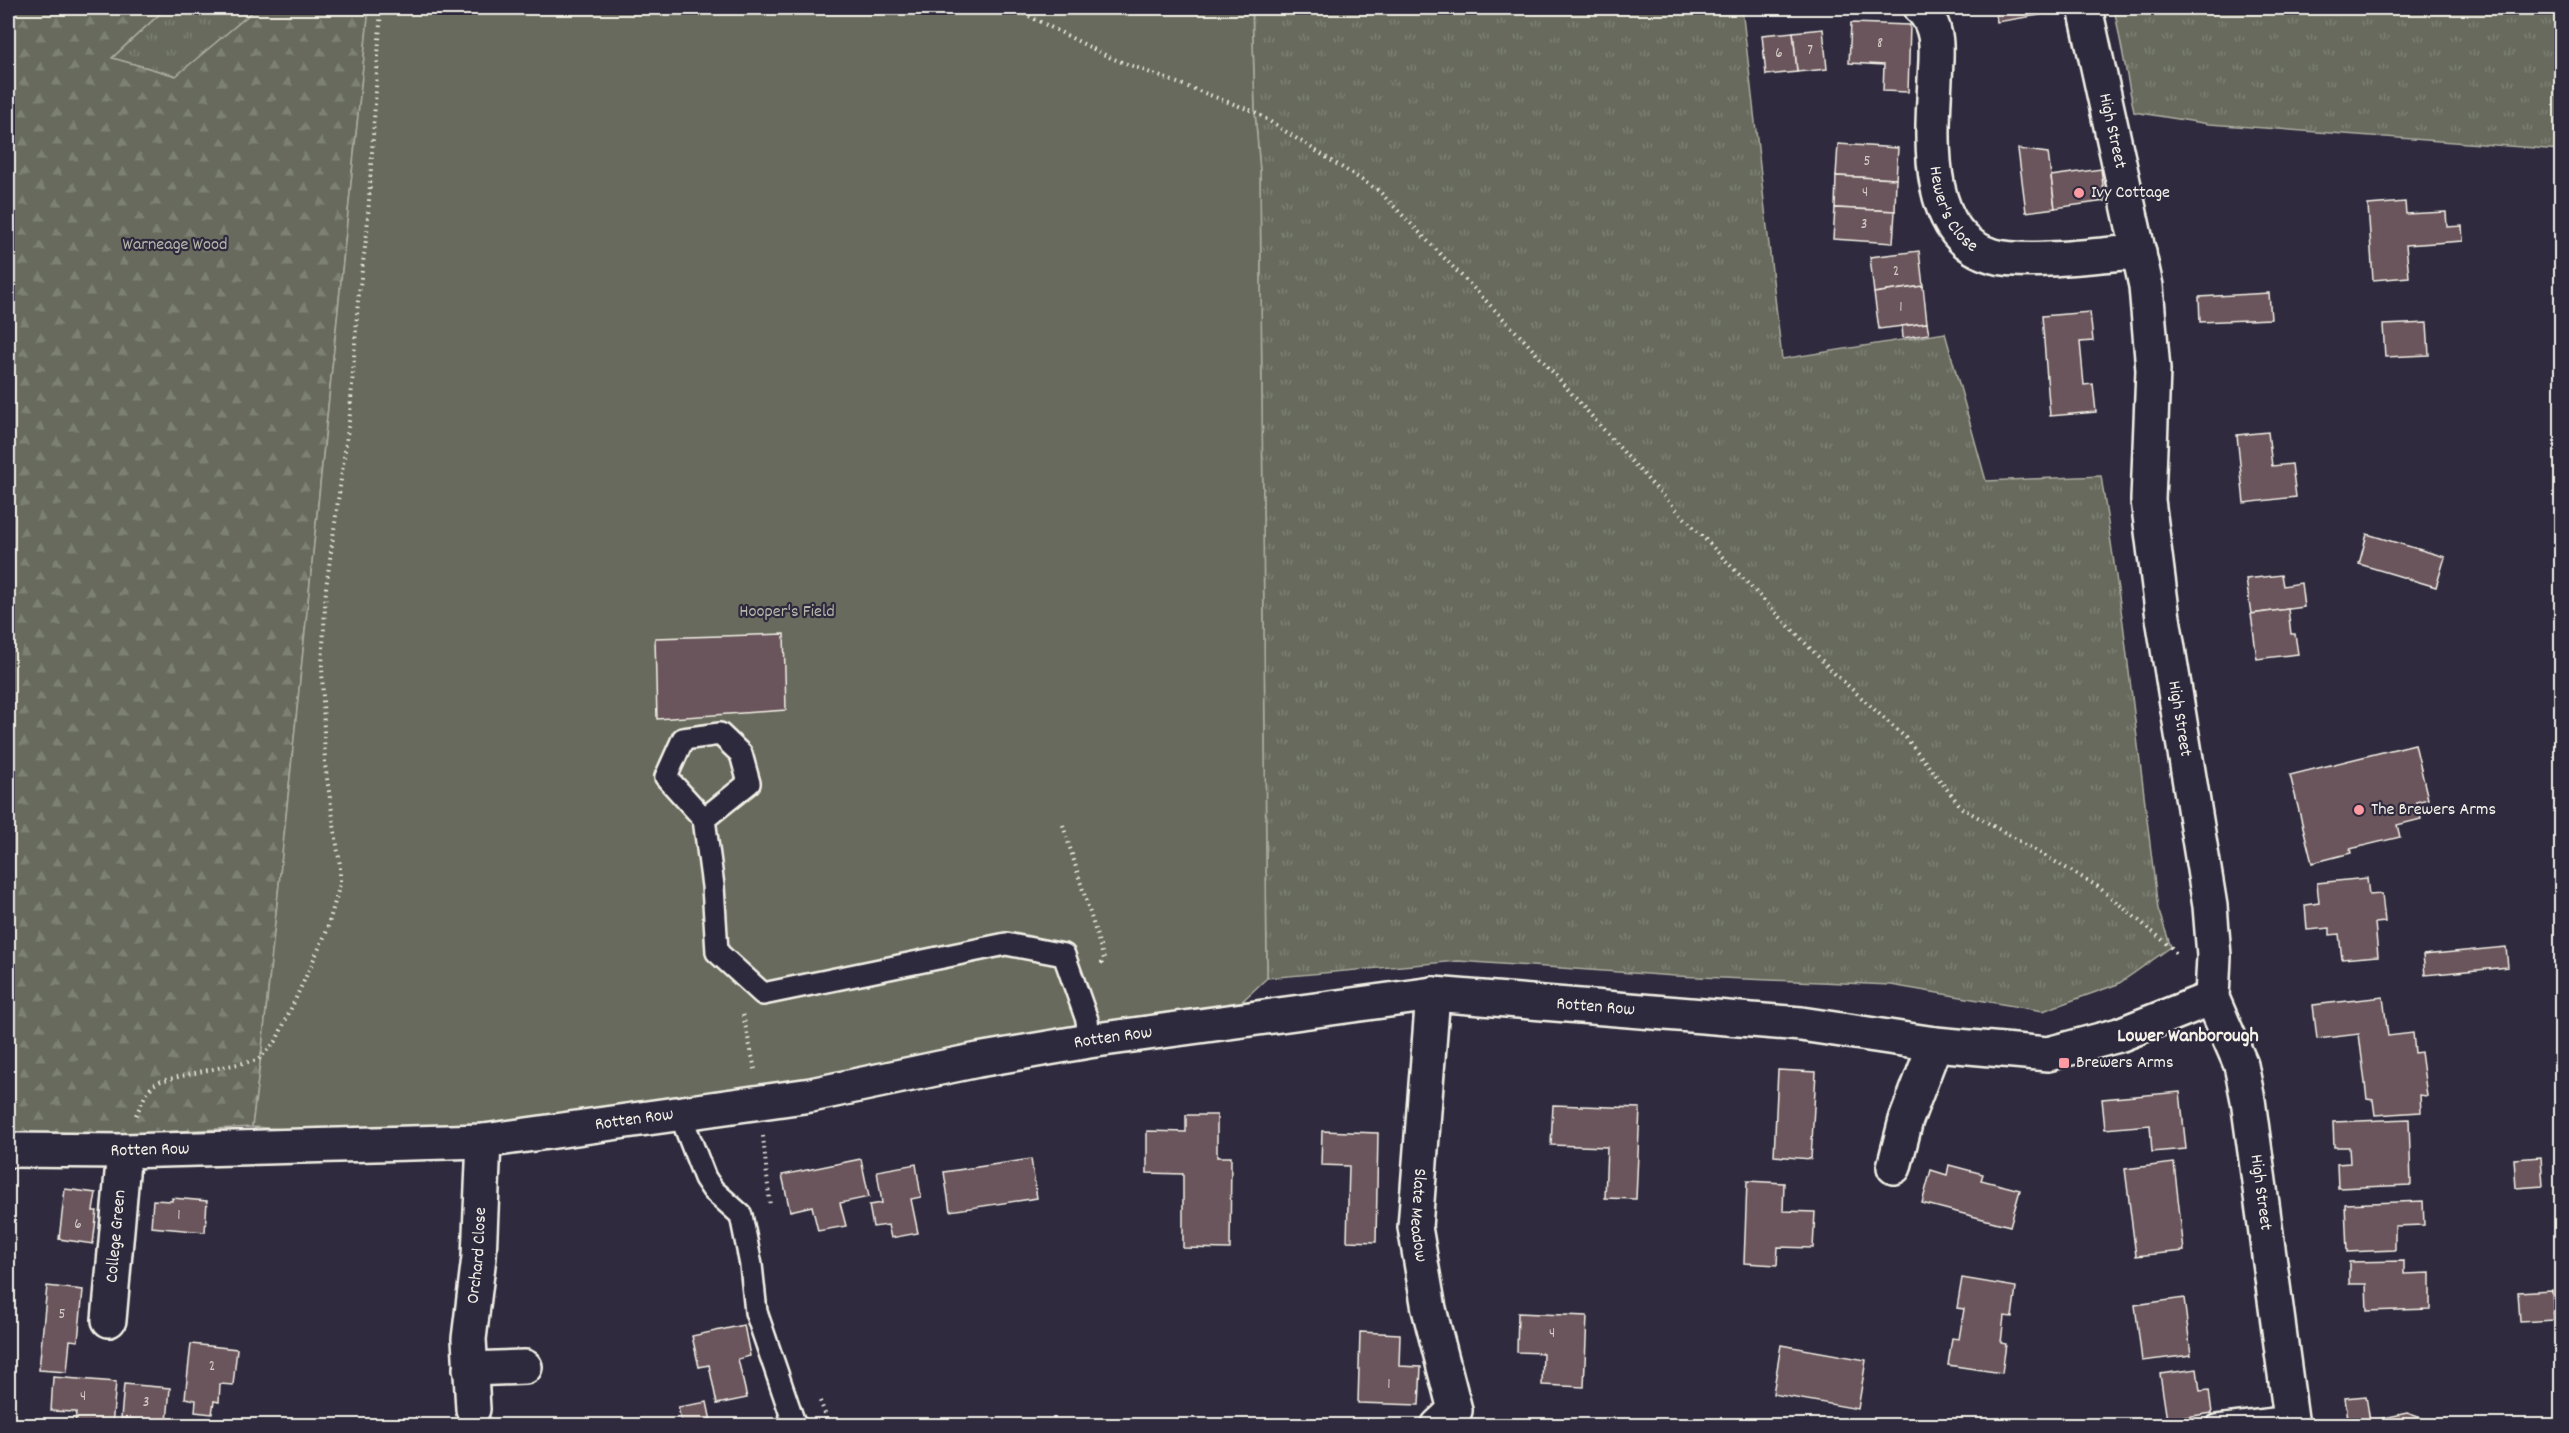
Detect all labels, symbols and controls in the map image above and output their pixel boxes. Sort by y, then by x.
house number: 8 [1877,33,1883,55]
house number: 7 [1807,40,1813,62]
house number: 6 [1775,43,1783,65]
street label: High Street [2092,91,2132,171]
house number: 5 [1864,151,1871,173]
street label: Hewer's Close [1922,165,1983,259]
place label: Ivy Cottage [2091,181,2170,206]
house number: 4 [1862,182,1868,204]
marker: Ivy Cottage [2072,186,2086,200]
house number: 3 [1861,214,1867,236]
park label: Warneage Wood [123,233,227,258]
house number: 2 [1893,261,1899,283]
house number: 1 [1899,297,1903,319]
park label: Hooper's Field [739,600,835,625]
street label: High Street [2161,679,2198,759]
place label: The Brewers Arms [2371,798,2496,823]
marker: The Brewers Arms [2352,803,2366,817]
street label: Rotten Row [1555,992,1636,1023]
street label: Rotten Row [1072,1020,1154,1056]
district label: Lower Wanborough [2117,1023,2259,1051]
place label: Brewers Arms [2076,1051,2173,1076]
marker: Brewers Arms [2057,1056,2071,1070]
street label: Rotten Row [594,1102,675,1138]
street label: Rotten Row [110,1137,190,1164]
street label: High Street [2243,1153,2278,1232]
street label: Slate Meadow [1403,1167,1433,1264]
street label: College Green [100,1189,133,1284]
house number: 1 [177,1205,181,1227]
street label: Orchard Close [461,1207,494,1305]
house number: 6 [74,1214,82,1236]
house number: 5 [59,1304,66,1326]
house number: 4 [1549,1323,1555,1345]
house number: 2 [209,1356,215,1378]
house number: 1 [1387,1374,1391,1396]
house number: 4 [80,1386,86,1408]
house number: 3 [143,1392,149,1414]

